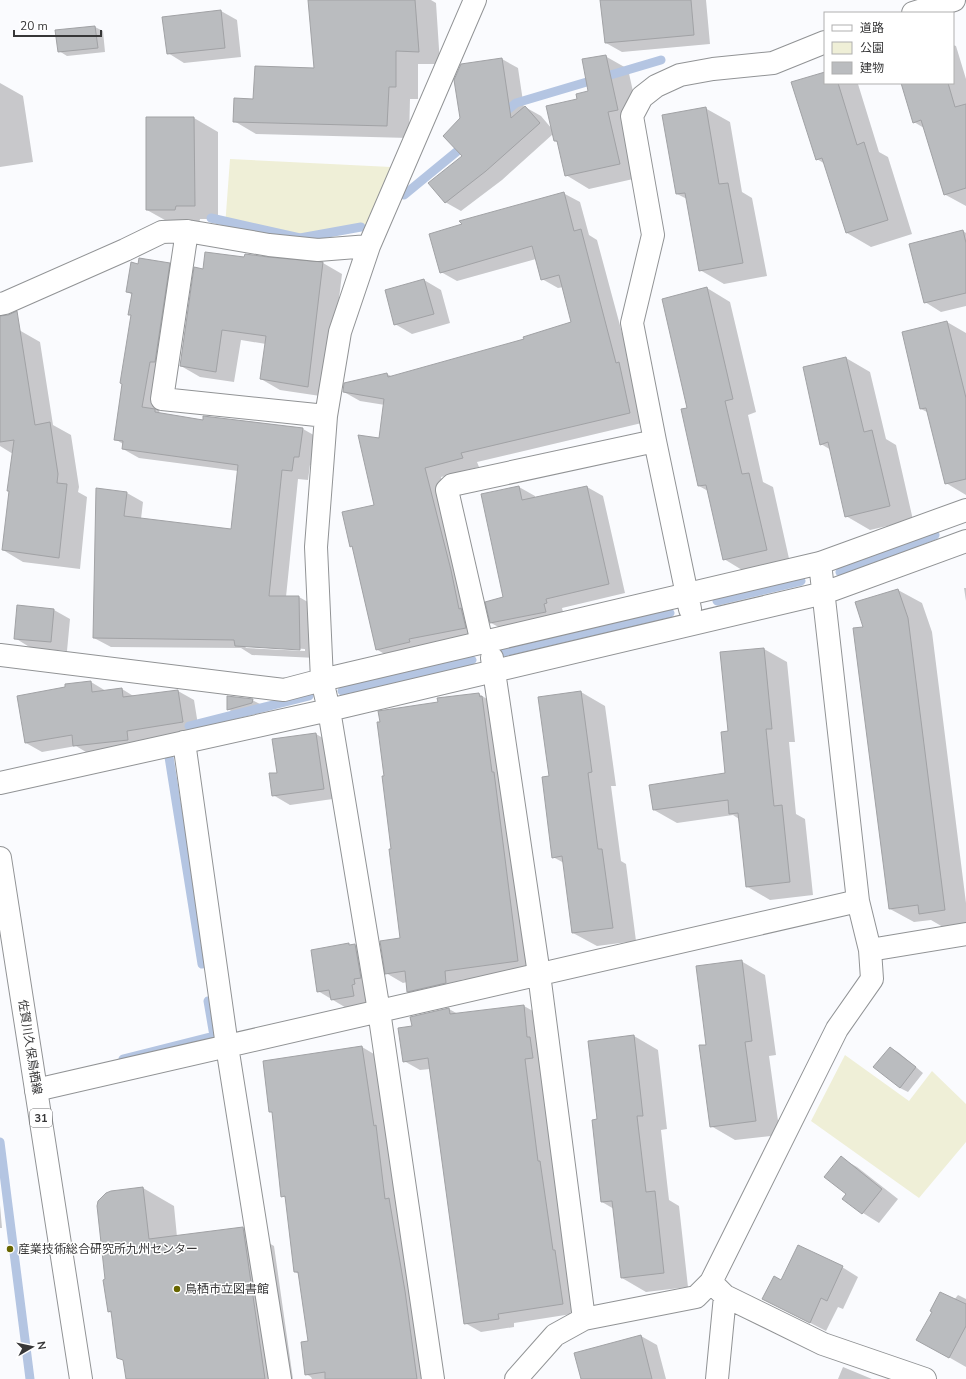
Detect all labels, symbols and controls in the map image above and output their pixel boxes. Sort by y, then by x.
scale bar [14,12,101,38]
legend [824,12,954,84]
text: 20 m [20,18,48,34]
text: 道路 [860,20,884,36]
text: 公園 [860,40,884,56]
text: 建物 [860,60,884,76]
street label: 佐賀川久保鳥栖線 [15,998,45,1096]
road number: 31 [30,1109,52,1127]
place label: 産業技術総合研究所九州センター [18,1241,198,1257]
marker: 産業技術総合研究所九州センター [5,1244,15,1254]
place label: 鳥栖市立図書館 [185,1281,269,1297]
marker: 鳥栖市立図書館 [172,1284,182,1294]
north arrow [12,1327,52,1367]
text: N [33,1340,49,1351]

